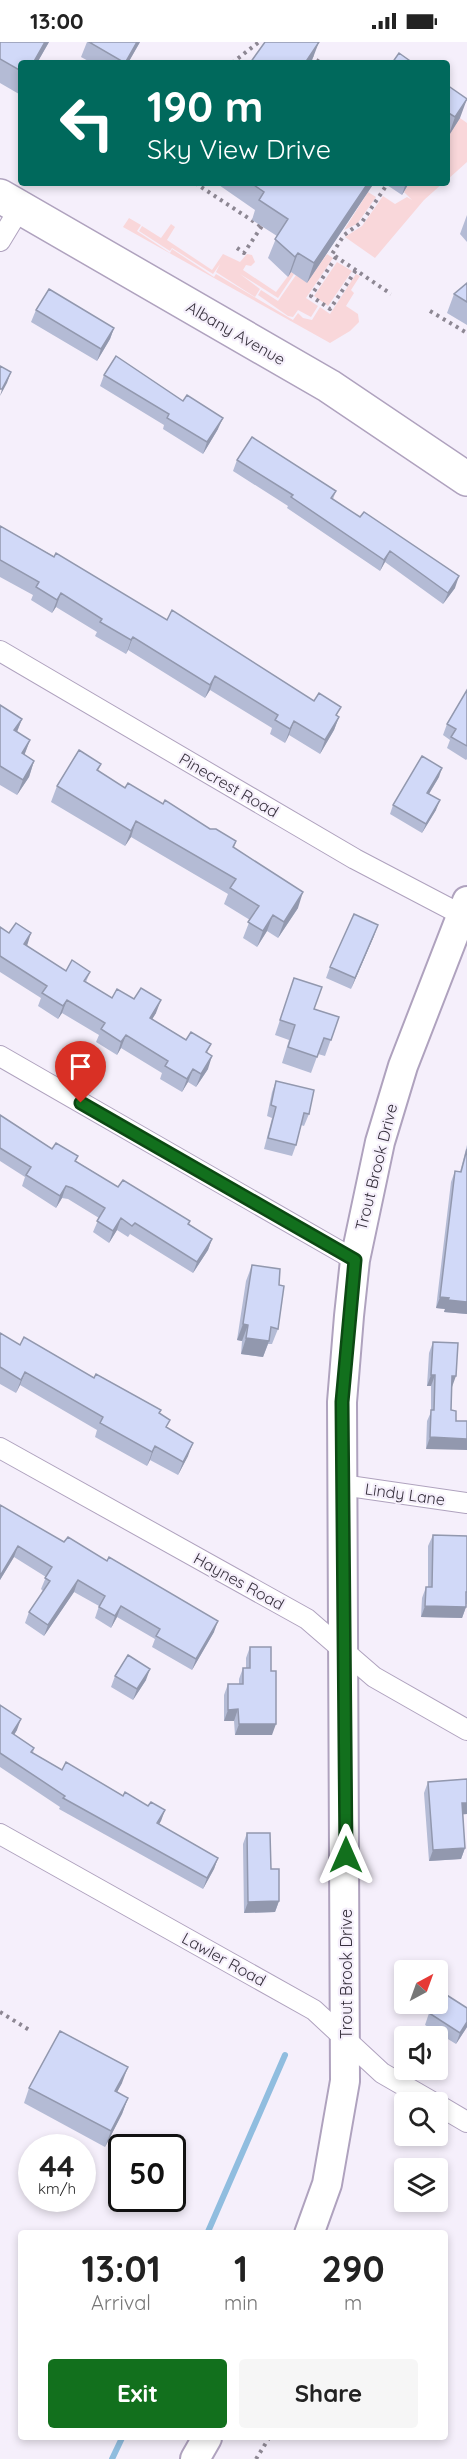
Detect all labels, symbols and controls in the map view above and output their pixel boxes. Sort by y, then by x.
text: 13:00 [30,7,83,35]
text: 190 m [147,80,263,133]
icon: left [48,84,126,162]
text: Sky View Drive [147,132,331,166]
street label: Albany Avenue [183,297,289,369]
street label: Pinecrest Road [176,748,282,822]
pin [55,1041,106,1103]
icon: arrive [64,1050,97,1083]
street label: Trout Brook Drive [351,1101,401,1233]
street label: Lindy Lane [364,1478,446,1510]
street label: Haynes Road [190,1548,288,1614]
position arrow [314,1823,378,1887]
street label: Trout Brook Drive [336,1909,356,2039]
street label: Lawler Road [179,1928,269,1990]
north arrow [394,1960,448,2014]
map controls [394,1960,448,2212]
button: sound [394,2026,448,2080]
button: search [394,2092,448,2146]
speed limit sign: 50 [108,2134,186,2212]
text: 44 [39,2147,75,2185]
button: layers [394,2158,448,2212]
text: km/h [38,2179,76,2198]
text: 13:01 [81,2246,161,2291]
text: 1 [234,2246,248,2291]
text: 290 [322,2246,385,2291]
text: Arrival [91,2290,151,2315]
text: min [224,2290,258,2315]
text: m [344,2290,362,2315]
button: Exit [48,2359,227,2428]
button: Share [239,2359,418,2428]

